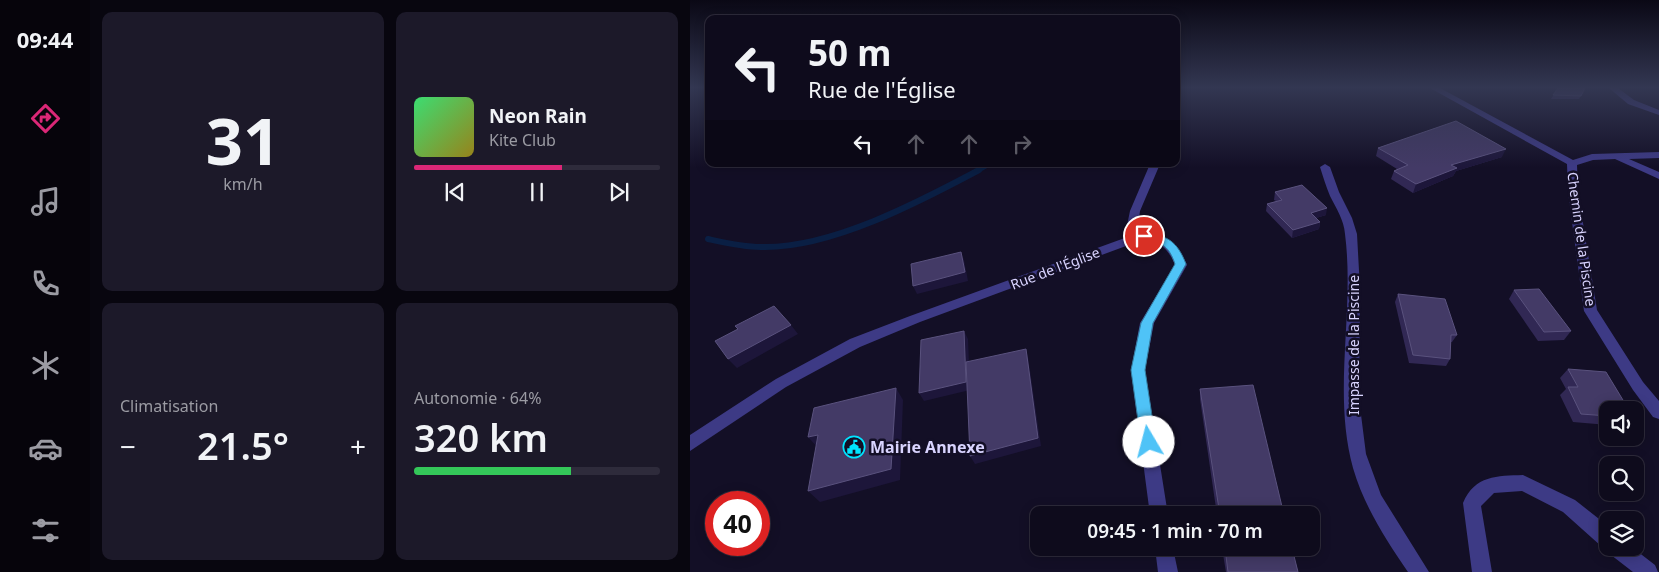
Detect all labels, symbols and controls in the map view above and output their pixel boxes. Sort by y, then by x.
text: 09:44 [17,24,73,54]
text: 50 m [808,29,891,76]
icon: left [725,35,790,100]
text: Rue de l'Église [808,74,956,104]
text: 31 [206,96,280,184]
icon: directions [28,101,63,136]
text: Neon Rain [489,103,587,129]
text: Kite Club [489,129,556,151]
icon: left [849,130,877,158]
icon: ahead [902,130,930,158]
icon: ahead [955,130,983,158]
icon: right [1008,130,1036,158]
street label: Chemin de la Piscine [1563,171,1601,307]
text: km/h [223,173,263,195]
icon: previous [441,178,469,206]
icon: pause [523,178,551,206]
icon: next [605,178,633,206]
icon: music [28,184,63,219]
pin [1123,215,1165,257]
icon: arrive [1130,222,1158,250]
street label: Rue de l'Église [1008,242,1102,294]
icon: phone [28,266,63,301]
street label: Impasse de la Piscine [1344,275,1363,415]
icon: climate [28,348,63,383]
text: Autonomie · 64% [414,387,541,409]
text: Climatisation [120,395,218,417]
map controls [1599,401,1644,556]
button: sound [1599,401,1644,446]
text: 320 km [414,411,548,463]
position arrow [1122,415,1174,467]
text: 21.5° [197,419,289,471]
text: − [120,427,136,465]
text: + [350,427,366,465]
icon: car [28,431,63,466]
public building icon: Mairie Annexe [842,435,866,459]
place label: Mairie Annexe [870,436,985,458]
button: search [1599,456,1644,501]
speed limit sign: 40 [705,491,770,556]
button: layers [1599,511,1644,556]
icon: filters [28,513,63,548]
text: 09:45 · 1 min · 70 m [1087,518,1263,544]

